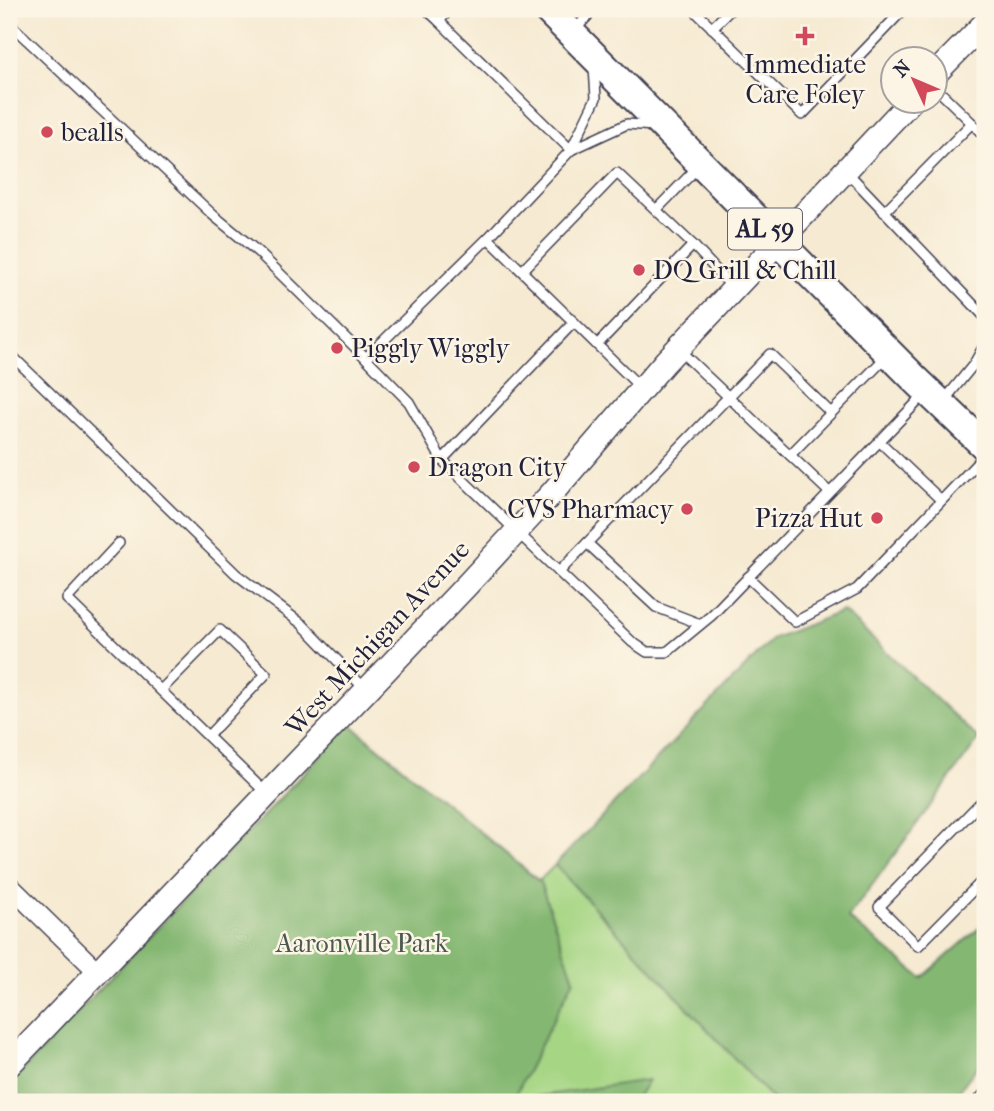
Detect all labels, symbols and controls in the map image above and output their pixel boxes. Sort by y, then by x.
marker: Immediate Care Foley [795,26,815,46]
north arrow [878,46,948,116]
place label: Immediate Care Foley [744,49,866,110]
text: N [890,56,916,82]
place label: bealls [60,117,124,148]
marker: bealls [39,124,55,140]
road number: AL 59 [728,209,802,250]
place label: DQ Grill & Chill [653,255,837,286]
marker: DQ Grill & Chill [631,262,647,278]
place label: Piggly Wiggly [351,333,511,364]
marker: Piggly Wiggly [329,340,345,356]
place label: Dragon City [428,452,568,483]
marker: Dragon City [406,459,422,475]
place label: CVS Pharmacy [507,494,674,525]
marker: CVS Pharmacy [679,501,695,517]
place label: Pizza Hut [755,503,864,534]
marker: Pizza Hut [869,510,885,526]
street label: West Michigan Avenue [278,534,476,743]
park label: Aaronville Park [275,928,449,959]

